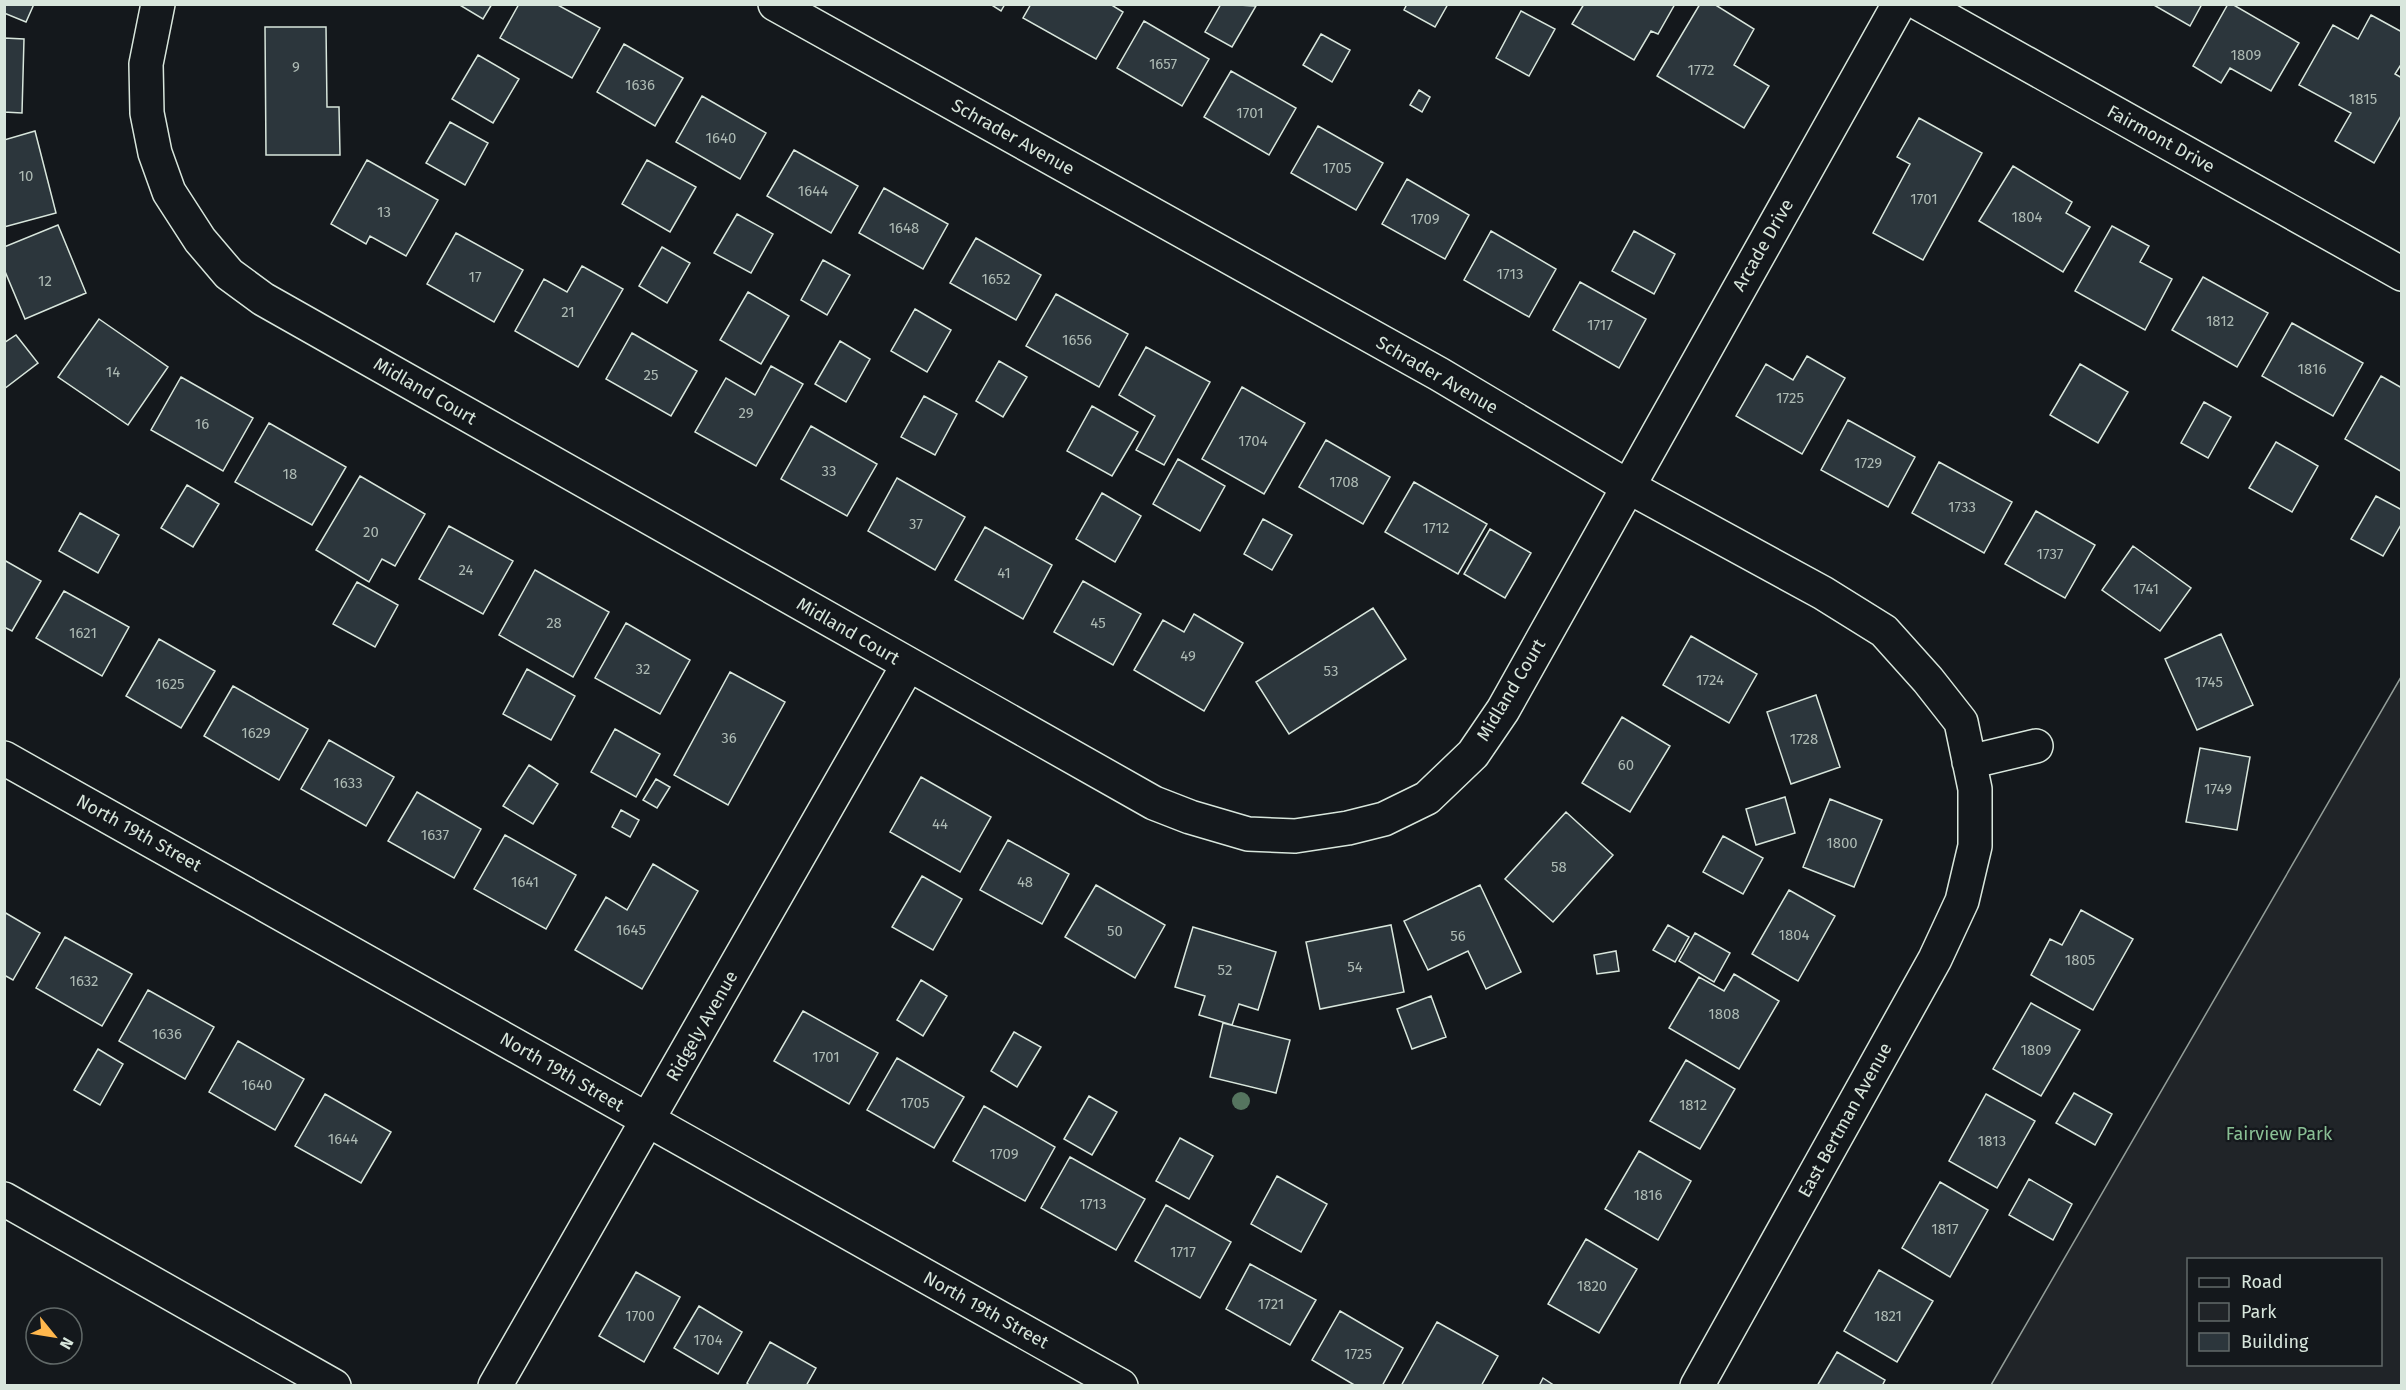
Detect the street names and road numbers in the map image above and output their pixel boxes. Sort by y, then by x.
street label: Schrader Avenue [948,94,1078,180]
street label: Fairmont Drive [2103,100,2219,178]
street label: Arcade Drive [1728,195,1798,295]
street label: Schrader Avenue [1372,331,1502,419]
street label: Midland Court [370,353,481,430]
street label: Midland Court [793,593,904,670]
street label: Midland Court [1472,635,1550,745]
street label: North 19th Street [73,790,206,877]
street label: Ridgely Avenue [661,967,743,1085]
street label: North 19th Street [496,1028,628,1117]
street label: East Bertman Avenue [1793,1039,1897,1201]
street label: North 19th Street [920,1267,1053,1354]

